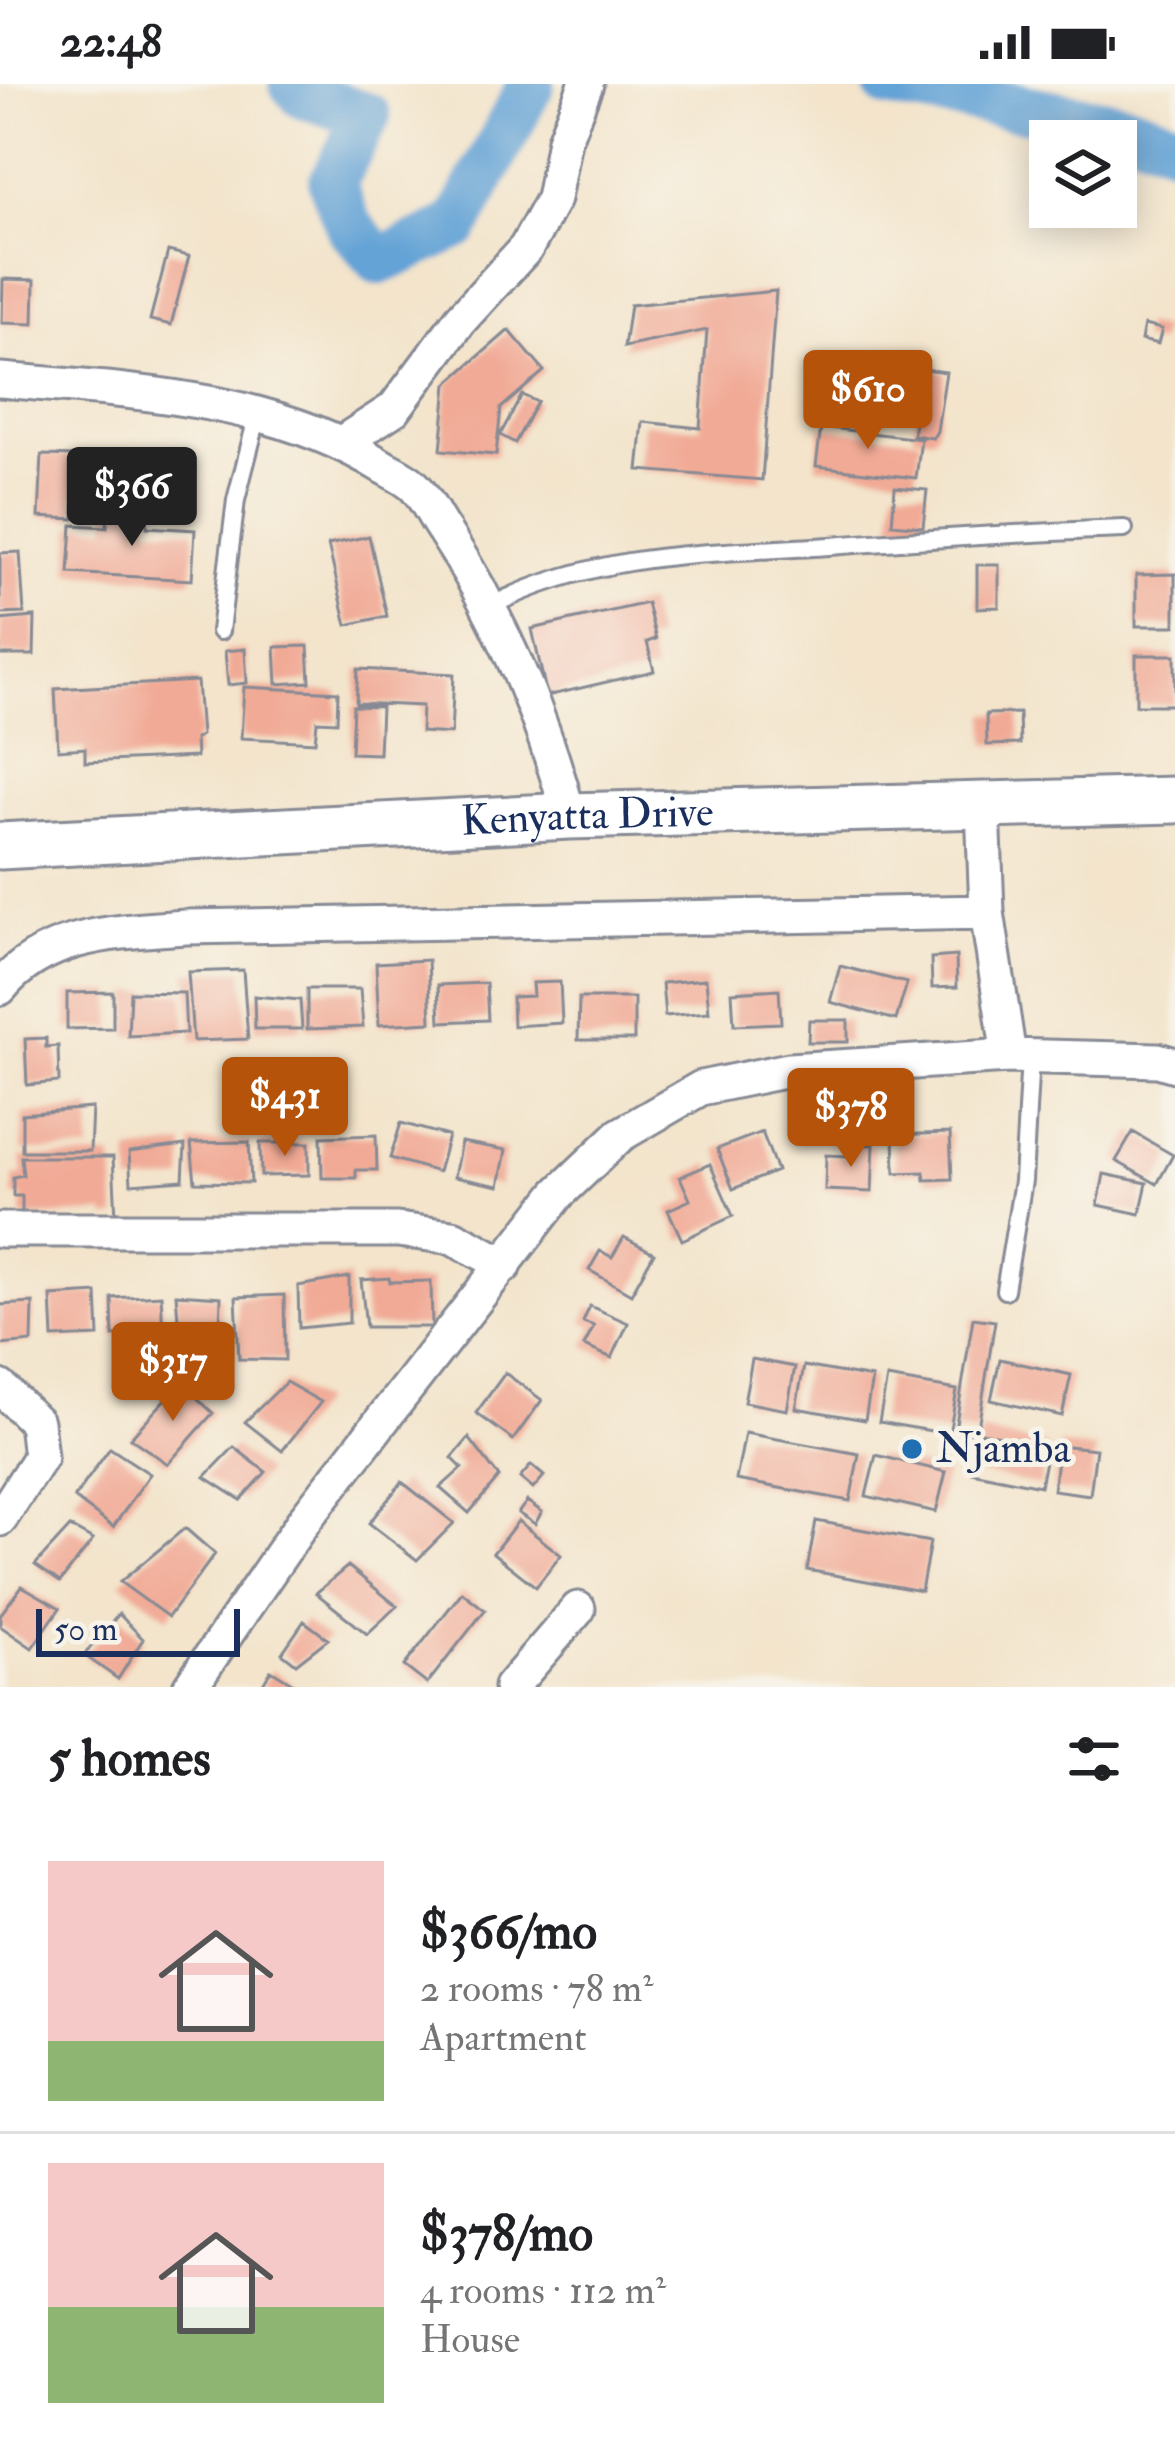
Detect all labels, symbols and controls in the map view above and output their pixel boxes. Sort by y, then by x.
text: 22:48 [60,14,162,70]
map controls [1029,120,1137,228]
button: layers [1029,120,1137,228]
pin: $610 [797,350,939,452]
text: $610 [830,364,906,413]
pin: $366 [61,447,203,549]
text: $366 [94,461,170,510]
street label: Kenyatta Drive [460,786,714,848]
pin: $431 [214,1057,356,1159]
pin: $378 [780,1068,922,1170]
text: $431 [249,1071,321,1120]
text: $378 [814,1082,888,1131]
pin: $317 [102,1322,244,1424]
text: $317 [139,1336,207,1385]
place label: Njamba [936,1423,1071,1475]
marker: Njamba [899,1436,925,1462]
scale bar [36,1603,240,1656]
text: 50 m [54,1609,118,1650]
icon: filters [1061,1726,1127,1792]
text: 5 homes [48,1727,211,1791]
text: $366/mo [420,1900,597,1964]
icon: home [144,1909,288,2053]
text: 2 rooms · 78 m² [420,1964,653,2013]
text: Apartment [420,2013,587,2062]
text: $378/mo [420,2202,593,2266]
icon: home [144,2211,288,2355]
text: 4 rooms · 112 m² [420,2266,666,2315]
text: House [420,2315,520,2364]

